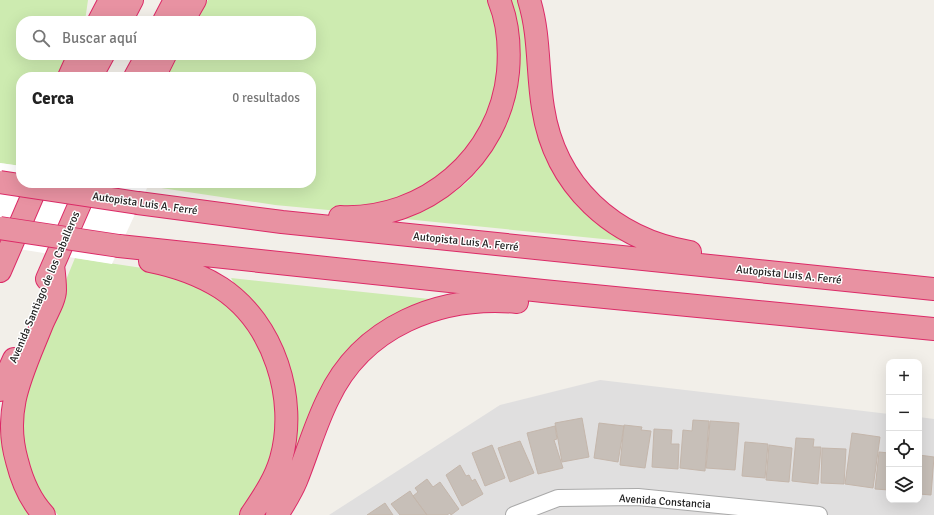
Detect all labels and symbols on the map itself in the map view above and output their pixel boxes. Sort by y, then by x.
street label: Autopista Luis A. Ferré [92,190,198,217]
street label: Avenida Santiago de los Caballeros [7,209,82,365]
street label: Autopista Luis A. Ferré [413,229,519,254]
street label: Autopista Luis A. Ferré [736,262,842,287]
street label: Avenida Constancia [619,492,712,511]

